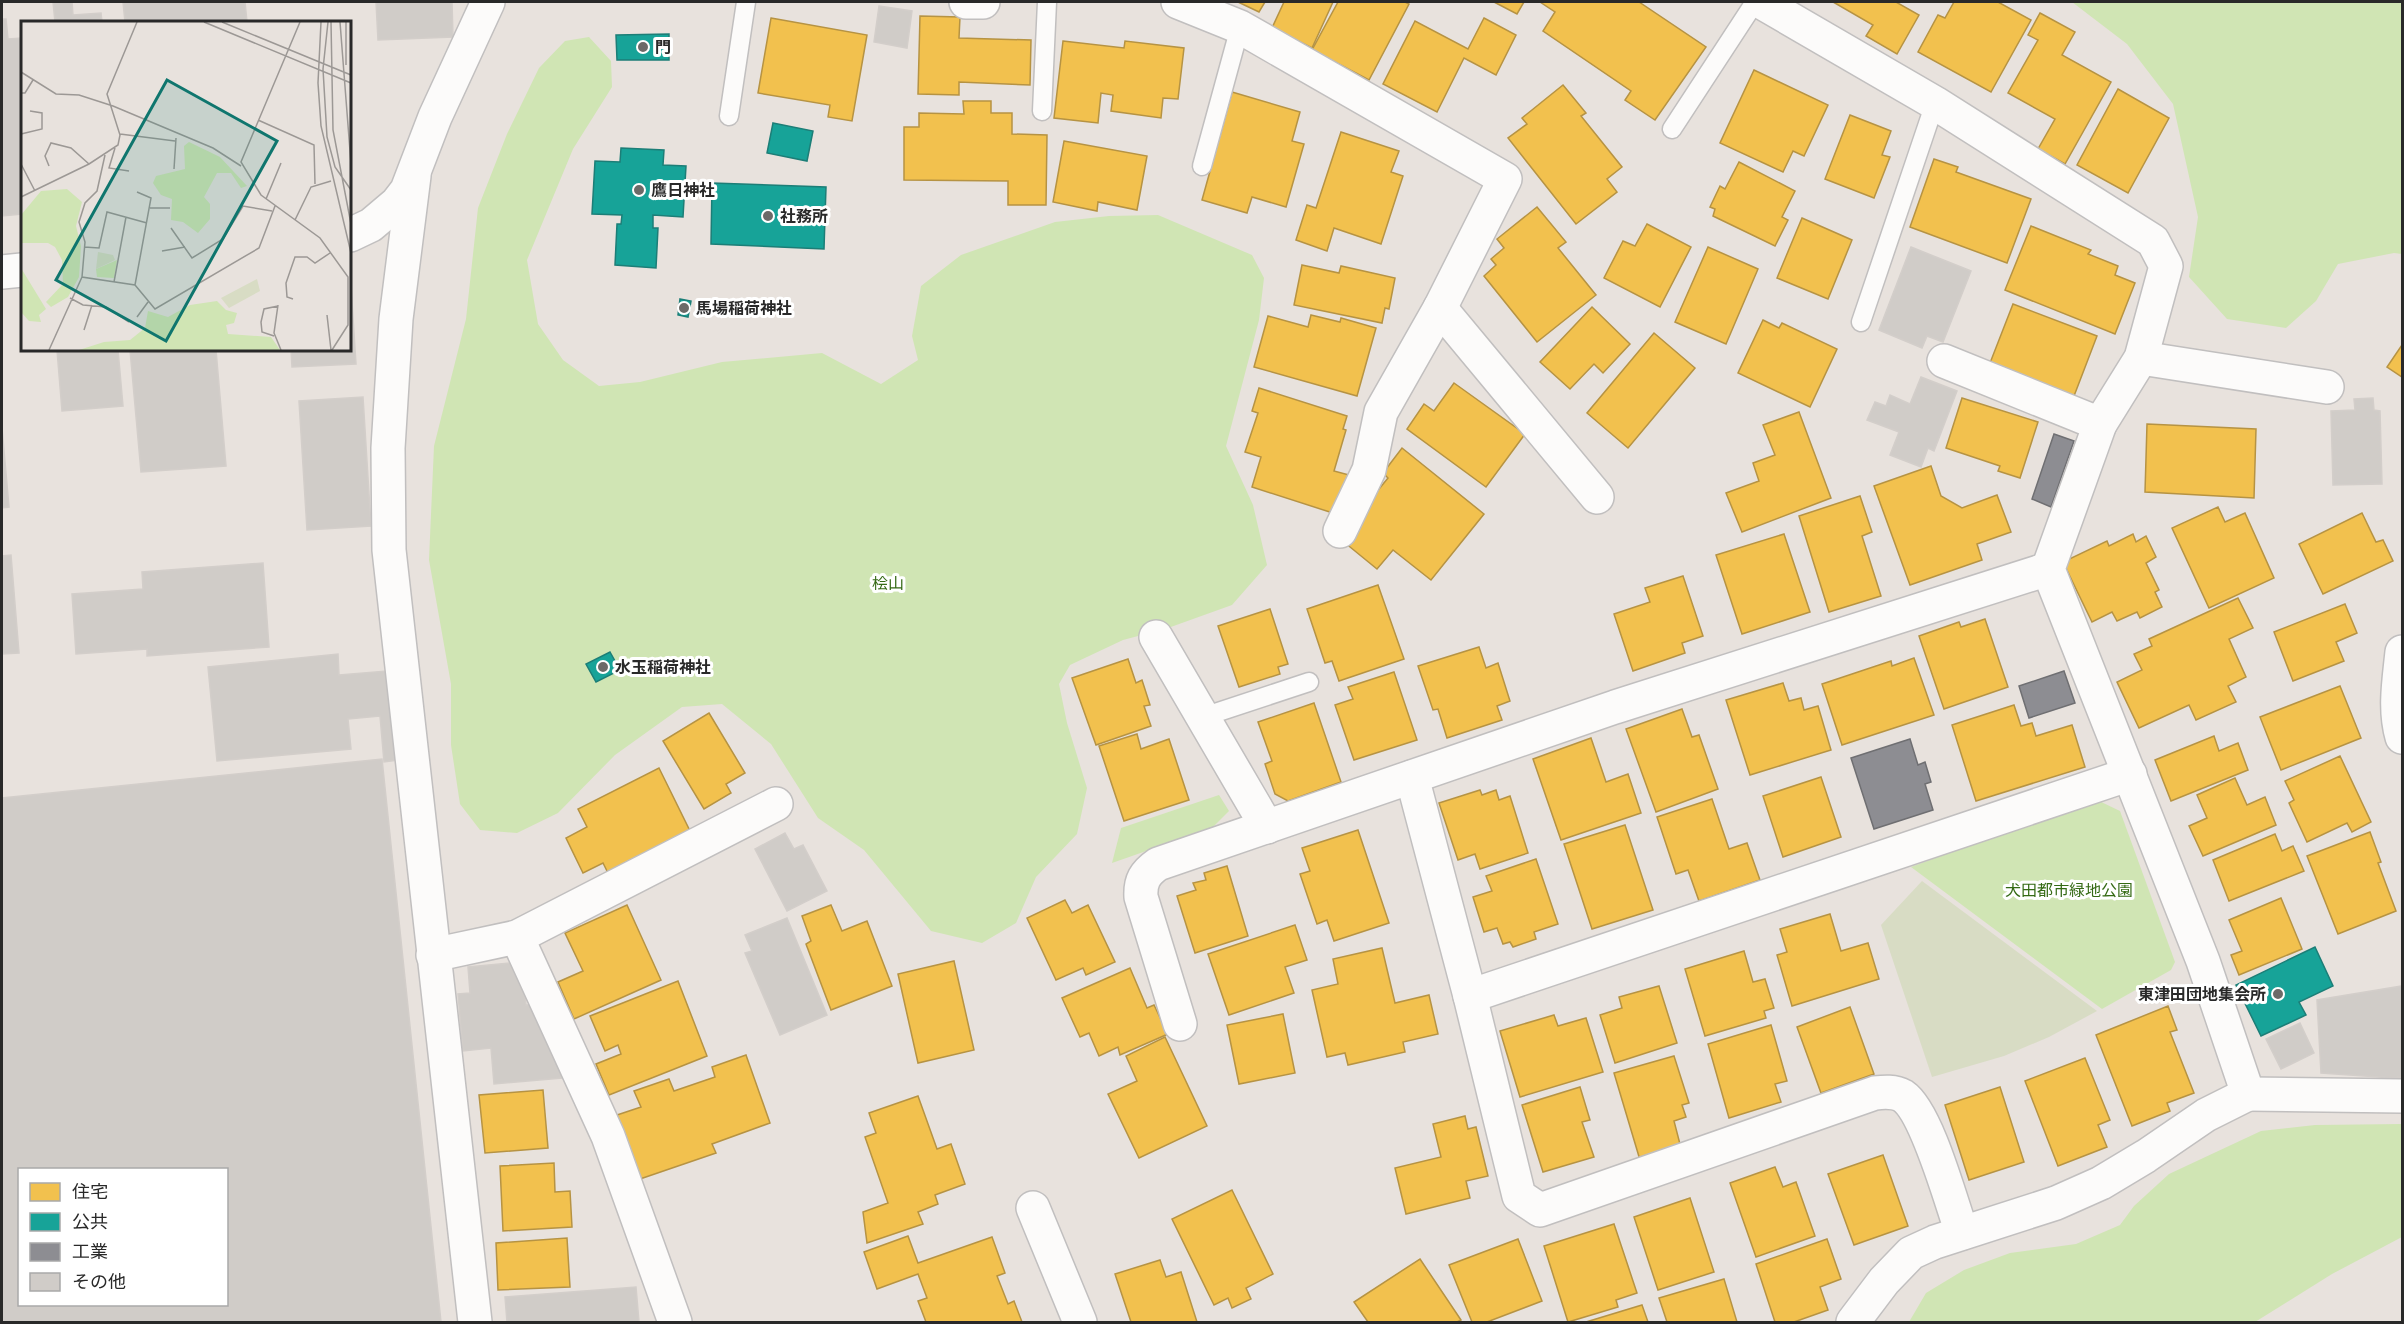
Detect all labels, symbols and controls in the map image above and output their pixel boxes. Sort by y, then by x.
inset map [21,21,351,351]
place label: 門 [655,36,671,59]
marker: 門 [636,40,650,54]
place label: 鷹日神社 [651,179,715,202]
marker: 鷹日神社 [632,183,646,197]
place label: 社務所 [780,205,828,228]
marker: 社務所 [761,209,775,223]
place label: 馬場稲荷神社 [696,297,792,320]
marker: 馬場稲荷神社 [677,301,691,315]
park label: 桧山 [872,572,904,595]
place label: 水玉稲荷神社 [615,656,711,679]
marker: 水玉稲荷神社 [596,660,610,674]
park label: 犬田都市緑地公園 [2005,879,2133,902]
place label: 東津田団地集会所 [2138,983,2266,1006]
marker: 東津田団地集会所 [2271,987,2285,1001]
legend [18,1168,228,1306]
text: 住宅 [72,1179,108,1205]
text: 公共 [72,1209,108,1235]
text: 工業 [72,1239,108,1265]
text: その他 [72,1269,126,1295]

